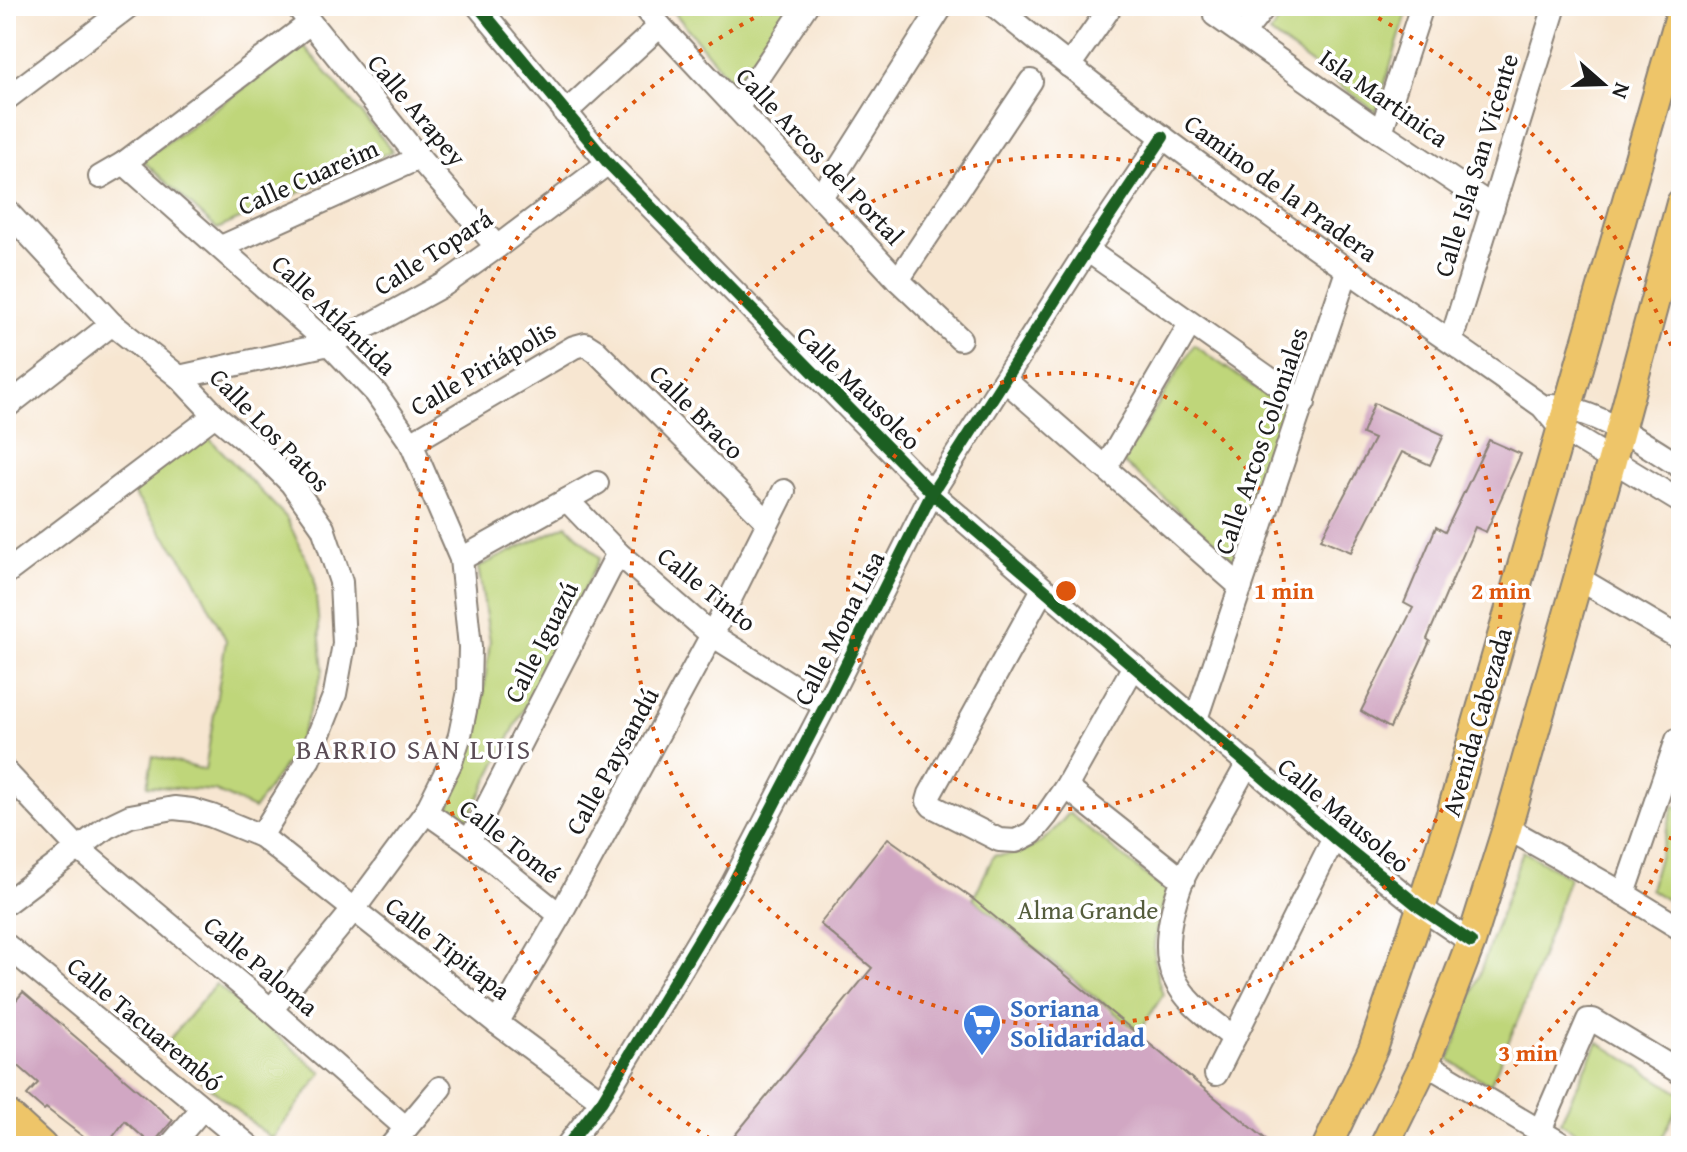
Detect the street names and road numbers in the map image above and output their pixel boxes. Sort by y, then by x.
street label: Isla Martinica [1312,39,1458,157]
street label: Calle Arapey [359,45,476,175]
street label: Calle Isla San Vicente [1423,48,1528,281]
street label: Calle Arcos del Portal [727,58,914,254]
street label: Camino de la Pradera [1176,104,1387,272]
street label: Calle Cuareim [231,128,384,225]
street label: Calle Topará [365,198,501,305]
street label: Calle Atlántida [263,245,406,385]
street label: Calle Piriápolis [403,310,563,425]
street label: Calle Mausoleo [788,316,931,459]
street label: Calle Arcos Coloniales [1203,322,1318,560]
street label: Calle Braco [641,355,754,468]
street label: Calle Los Patos [201,359,340,501]
street label: Calle Tinto [649,536,765,641]
street label: Calle Mona Lisa [783,543,895,712]
street label: Calle Iguazú [493,574,588,709]
street label: Avenida Cabezada [1431,622,1522,821]
street label: Calle Paysandú [555,680,668,842]
street label: Calle Mausoleo [1269,747,1419,882]
street label: Calle Tomé [451,789,569,893]
street label: Calle Tipitapa [377,886,520,1010]
street label: Calle Paloma [195,906,328,1026]
street label: Calle Tacuarembó [59,947,232,1101]

